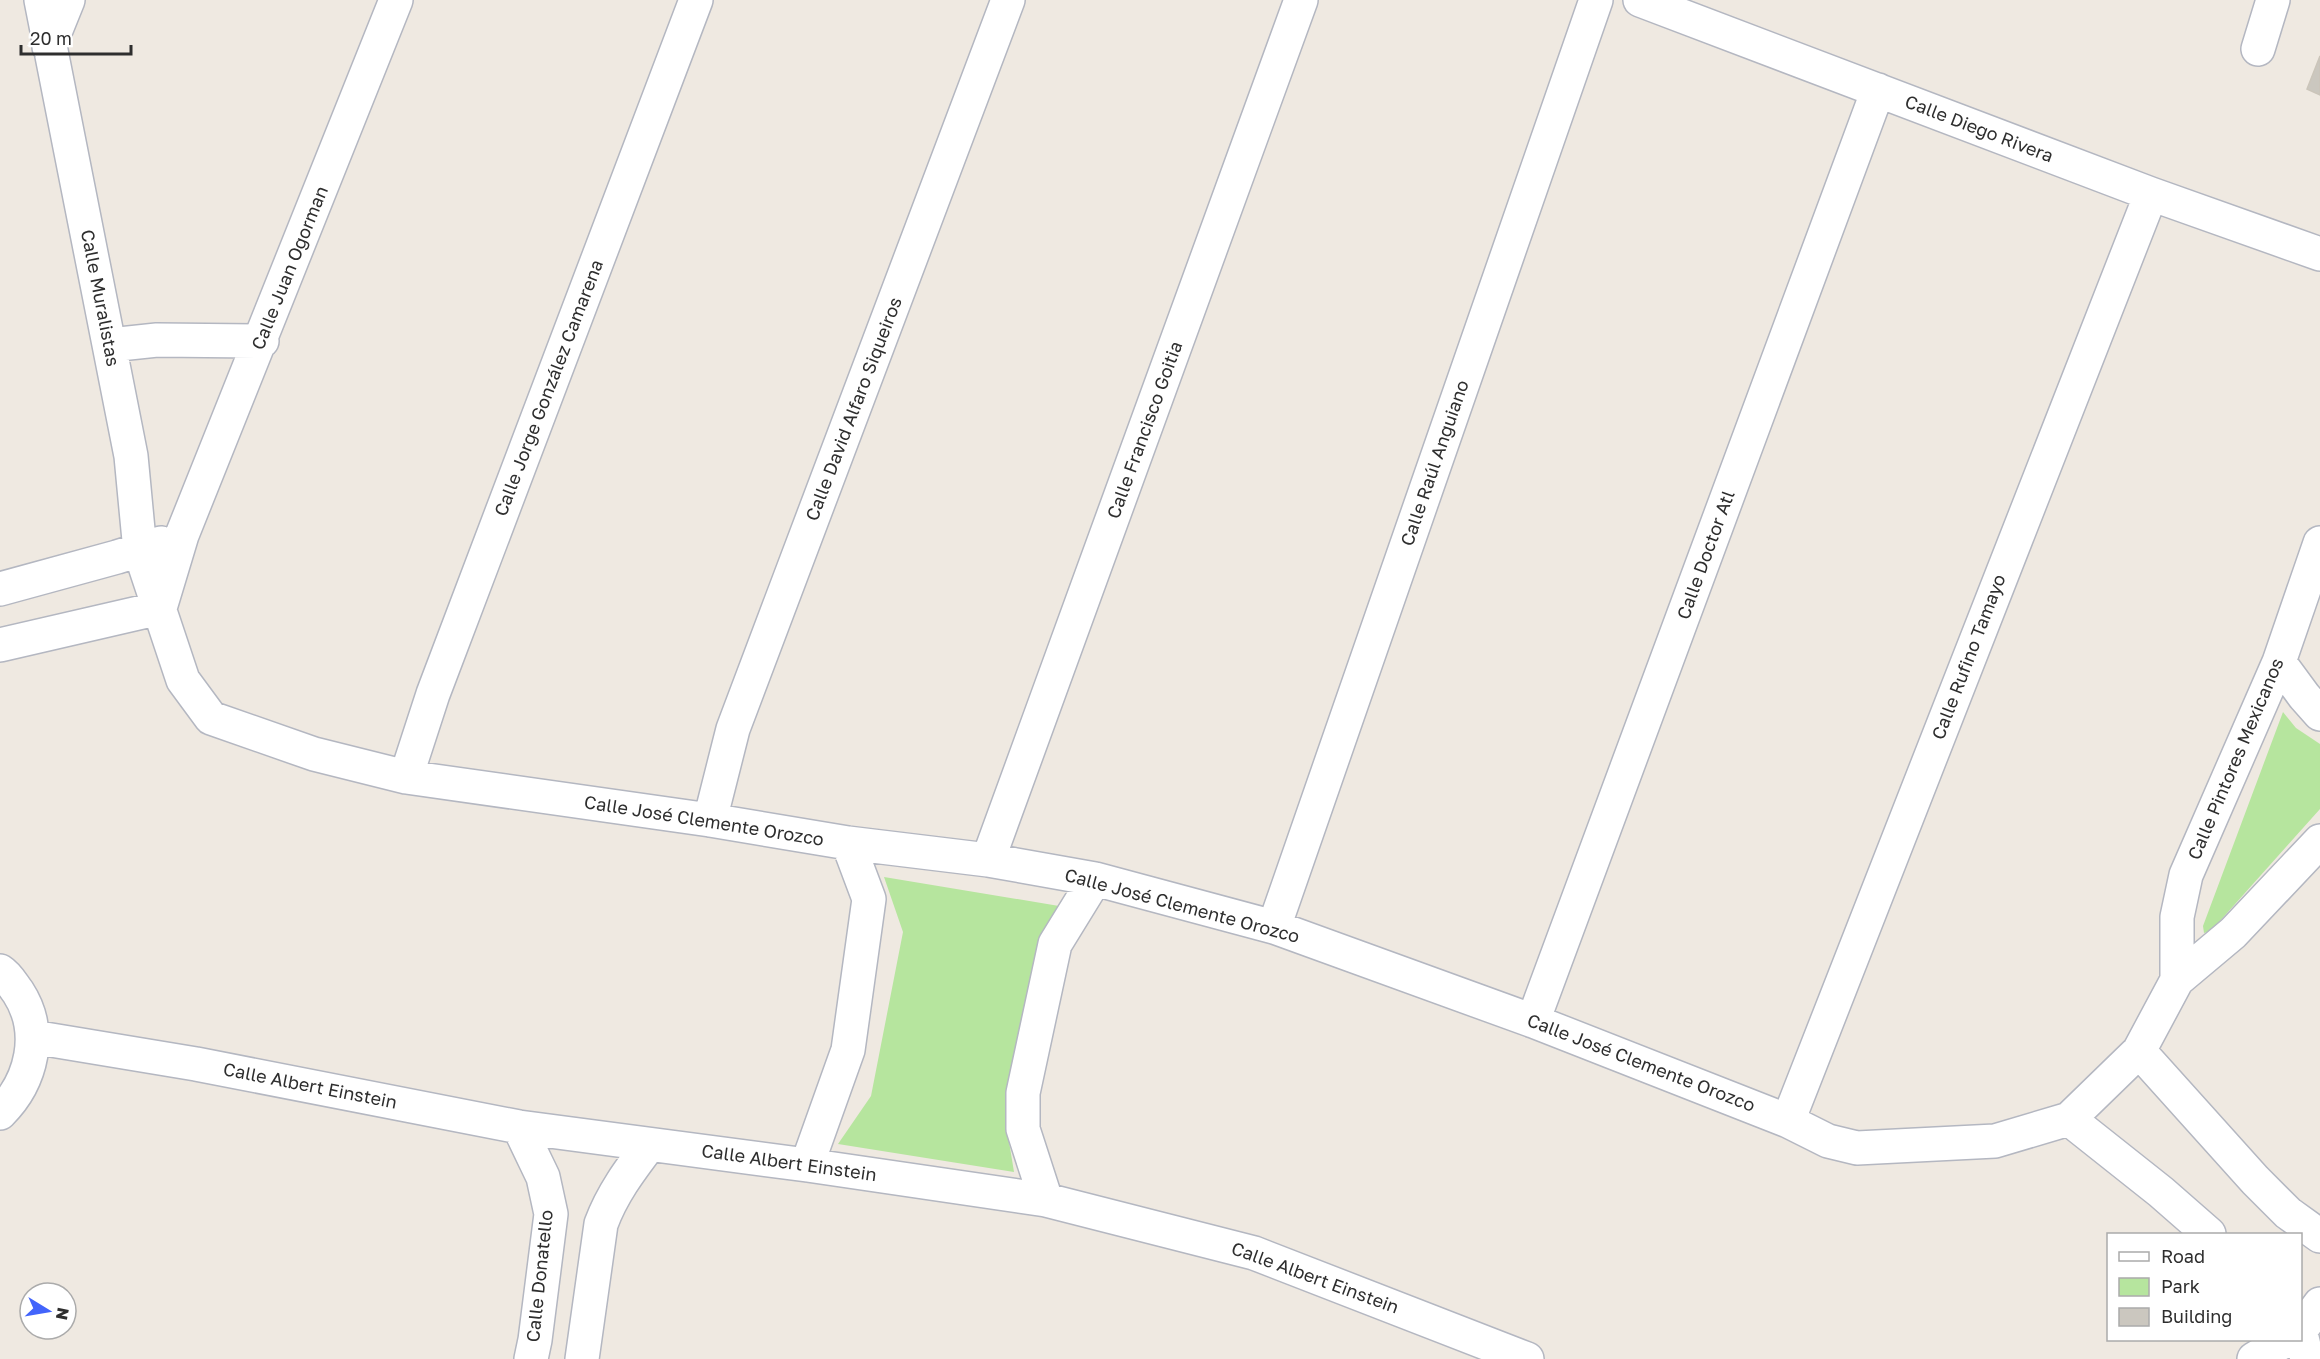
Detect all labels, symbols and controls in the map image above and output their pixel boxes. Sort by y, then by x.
scale bar [21,18,130,56]
text: 20 m [30,27,72,49]
street label: Calle Diego Rivera [1902,90,2057,166]
street label: Calle Juan Ogorman [246,183,332,353]
street label: Calle Muralistas [77,227,125,368]
street label: Calle Jorge González Camarena [489,256,607,519]
street label: Calle David Alfaro Siqueiros [800,294,906,524]
street label: Calle Francisco Goitia [1102,338,1186,521]
street label: Calle Raúl Anguiano [1395,377,1473,549]
street label: Calle Doctor Atl [1672,487,1739,622]
street label: Calle Rufino Tamayo [1926,571,2010,742]
street label: Calle Pintores Mexicanos [2183,654,2288,863]
street label: Calle José Clemente Orozco [583,790,826,850]
street label: Calle José Clemente Orozco [1062,863,1302,947]
street label: Calle José Clemente Orozco [1524,1008,1758,1116]
street label: Calle Albert Einstein [221,1057,399,1113]
street label: Calle Albert Einstein [700,1139,878,1185]
street label: Calle Donatello [521,1209,557,1343]
legend [2107,1233,2302,1341]
street label: Calle Albert Einstein [1229,1237,1402,1318]
text: Road [2161,1245,2205,1267]
text: Park [2161,1275,2200,1297]
north arrow [18,1281,78,1341]
text: Building [2161,1305,2232,1327]
text: N [52,1306,74,1322]

